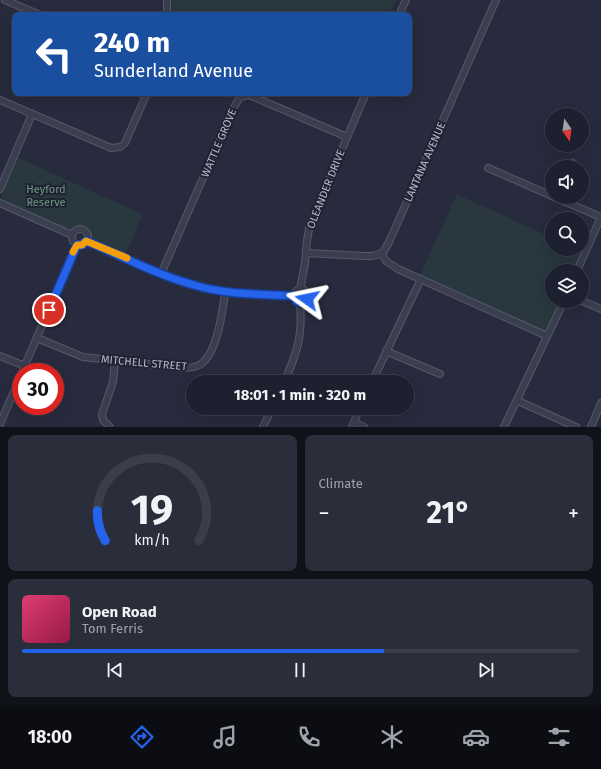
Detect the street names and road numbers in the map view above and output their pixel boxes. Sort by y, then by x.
street label: WATTLE GROVE [199,107,239,179]
street label: LANTANA AVENUE [402,120,449,204]
street label: OLEANDER DRIVE [304,147,348,231]
street label: MITCHELL STREET [101,353,188,373]

